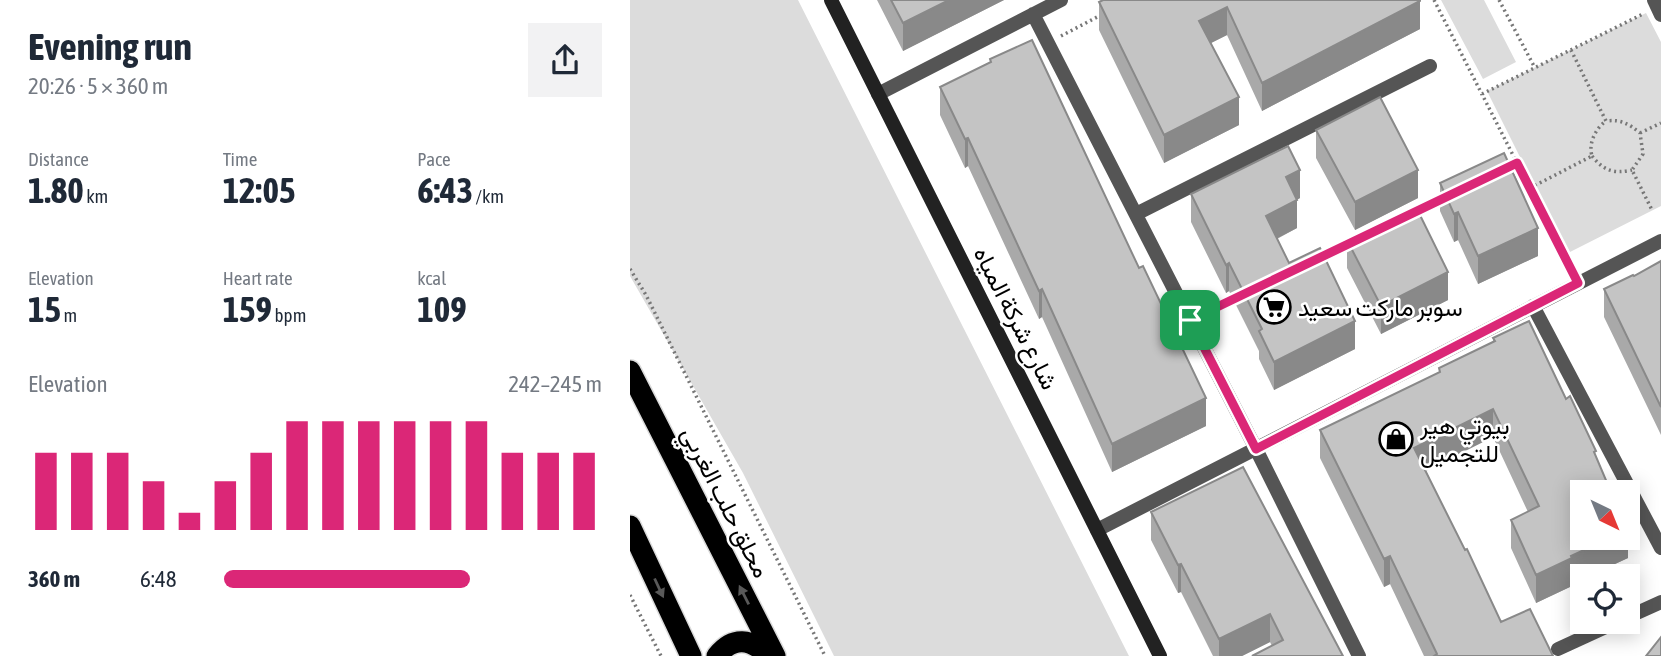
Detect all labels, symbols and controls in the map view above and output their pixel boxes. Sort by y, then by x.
button: share [528,23,602,97]
text: Evening run [28,25,192,68]
text: 20:26 · 5 × 360 m [28,73,168,99]
text: Distance [28,148,89,170]
text: Time [223,148,257,170]
text: Pace [417,148,451,170]
text: 1.80 [28,170,84,210]
text: 12:05 [223,170,295,210]
text: 6:43 [417,170,473,210]
text: km [84,185,108,207]
text: /km [473,185,504,207]
street label: شارع شركة المياه [966,242,1064,395]
text: Elevation [28,267,94,289]
text: Heart rate [223,267,293,289]
text: kcal [417,267,446,289]
supermarket icon: سوبر ماركت سعيد [1255,288,1293,326]
text: 15 [28,289,61,329]
text: 159 [223,289,272,329]
text: 109 [417,289,467,329]
pin [1160,290,1220,350]
place label: سوبر ماركت سعيد [1298,294,1463,323]
icon: arrive [1171,301,1209,339]
text: m [61,304,77,326]
text: bpm [272,304,306,326]
text: Elevation [28,371,108,397]
text: 242–245 m [508,371,602,397]
place label: بيوتي هير للتجميل [1419,412,1509,468]
shop icon: بيوتي هير للتجميل [1377,420,1415,458]
street label: محلق حلب الغربي [671,422,776,585]
north arrow [1570,480,1640,550]
map controls [1570,480,1640,634]
button: locate [1570,564,1640,634]
text: 360 m [28,566,80,592]
text: 6:48 [140,566,177,592]
one-way arrow [654,577,665,598]
one-way arrow [738,585,749,605]

